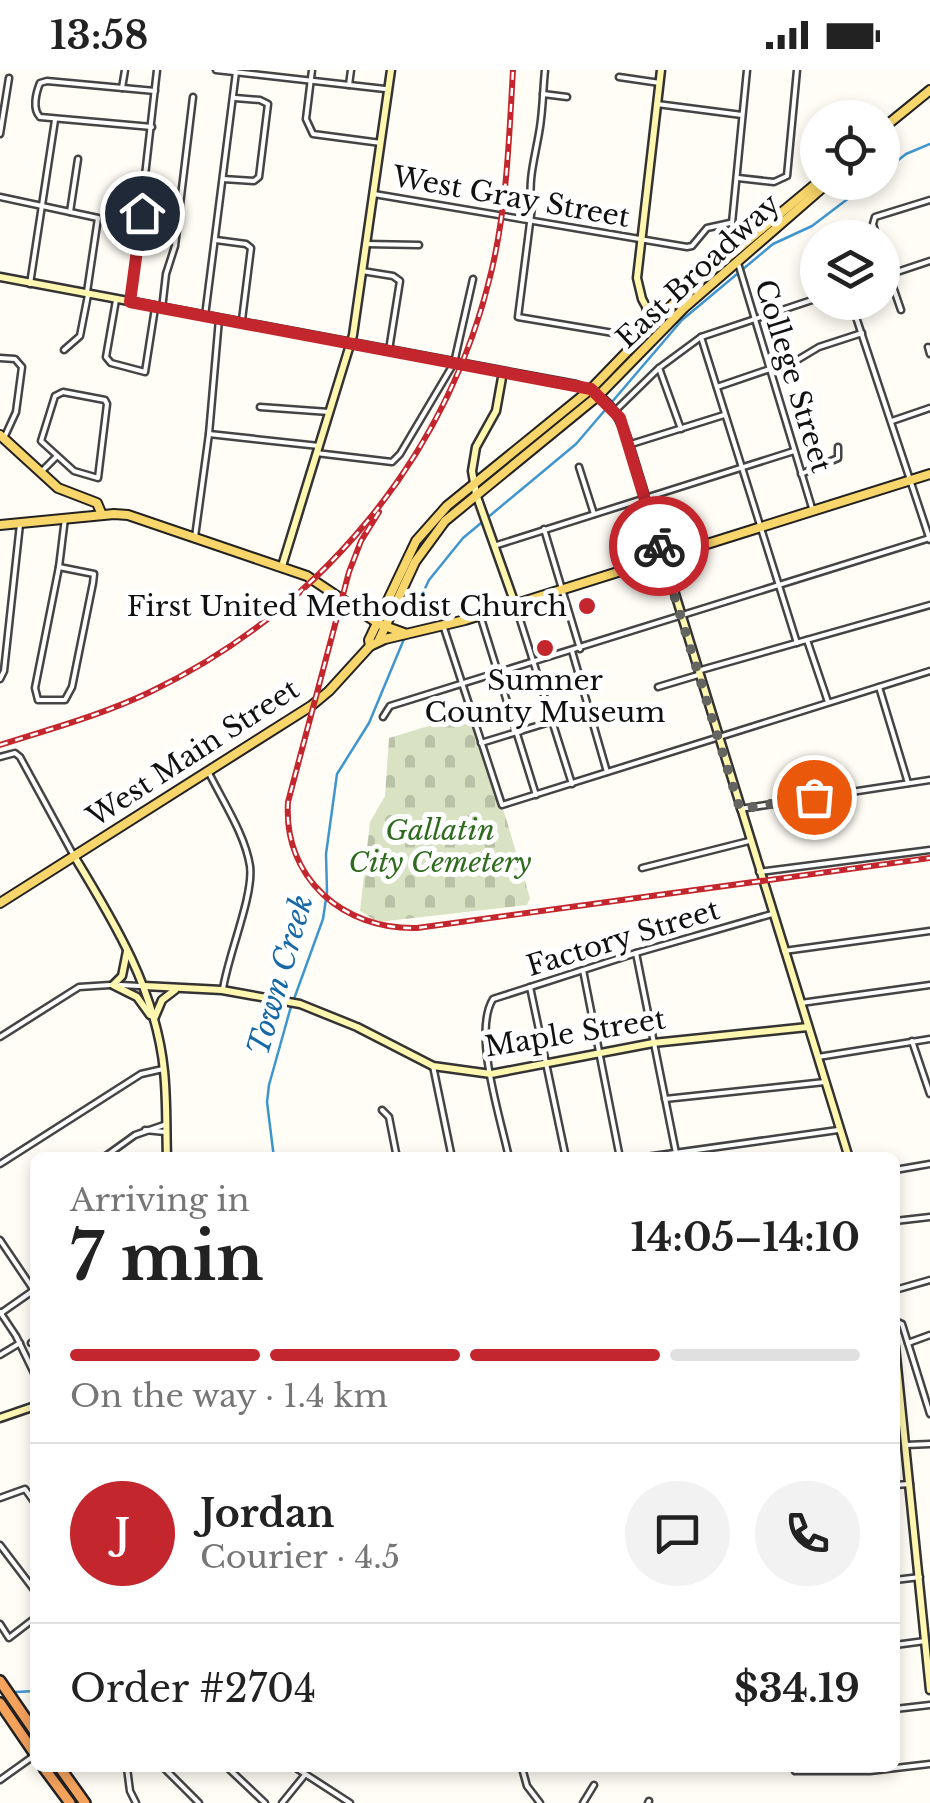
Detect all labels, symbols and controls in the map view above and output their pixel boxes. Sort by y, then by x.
text: 13:58 [50,12,148,59]
map controls [800,100,900,320]
button: locate [800,100,900,200]
street label: West Gray Street [389,159,633,235]
pin [100,171,185,256]
icon: home [115,186,170,241]
street label: East Broadway [609,186,787,356]
button: layers [800,220,900,320]
street label: College Street [747,275,839,477]
courier [609,496,709,596]
icon: bike [632,519,687,574]
place label: First United Methodist Church [127,589,567,624]
marker: First United Methodist Church [576,595,598,617]
marker: Sumner County Museum [534,637,556,659]
place label: Sumner County Museum [425,663,665,730]
street label: West Main Street [80,671,306,835]
pin [772,755,857,840]
icon: bag [787,770,842,825]
park label: Gallatin City Cemetery [349,813,532,880]
water label: Town Creek [239,890,321,1060]
street label: Factory Street [522,892,724,984]
street label: Maple Street [482,1001,668,1065]
text: Arriving in [70,1180,249,1220]
text: 14:05–14:10 [631,1214,860,1261]
text: 7 min [70,1217,263,1298]
text: On the way · 1.4 km [70,1376,388,1416]
button: chat [625,1481,730,1586]
button: phone [755,1481,860,1586]
text: Jordan [200,1490,334,1537]
text: J [115,1510,130,1557]
text: Courier · 4.5 [200,1537,400,1577]
text: Order #2704 [70,1665,316,1712]
text: $34.19 [734,1665,860,1712]

